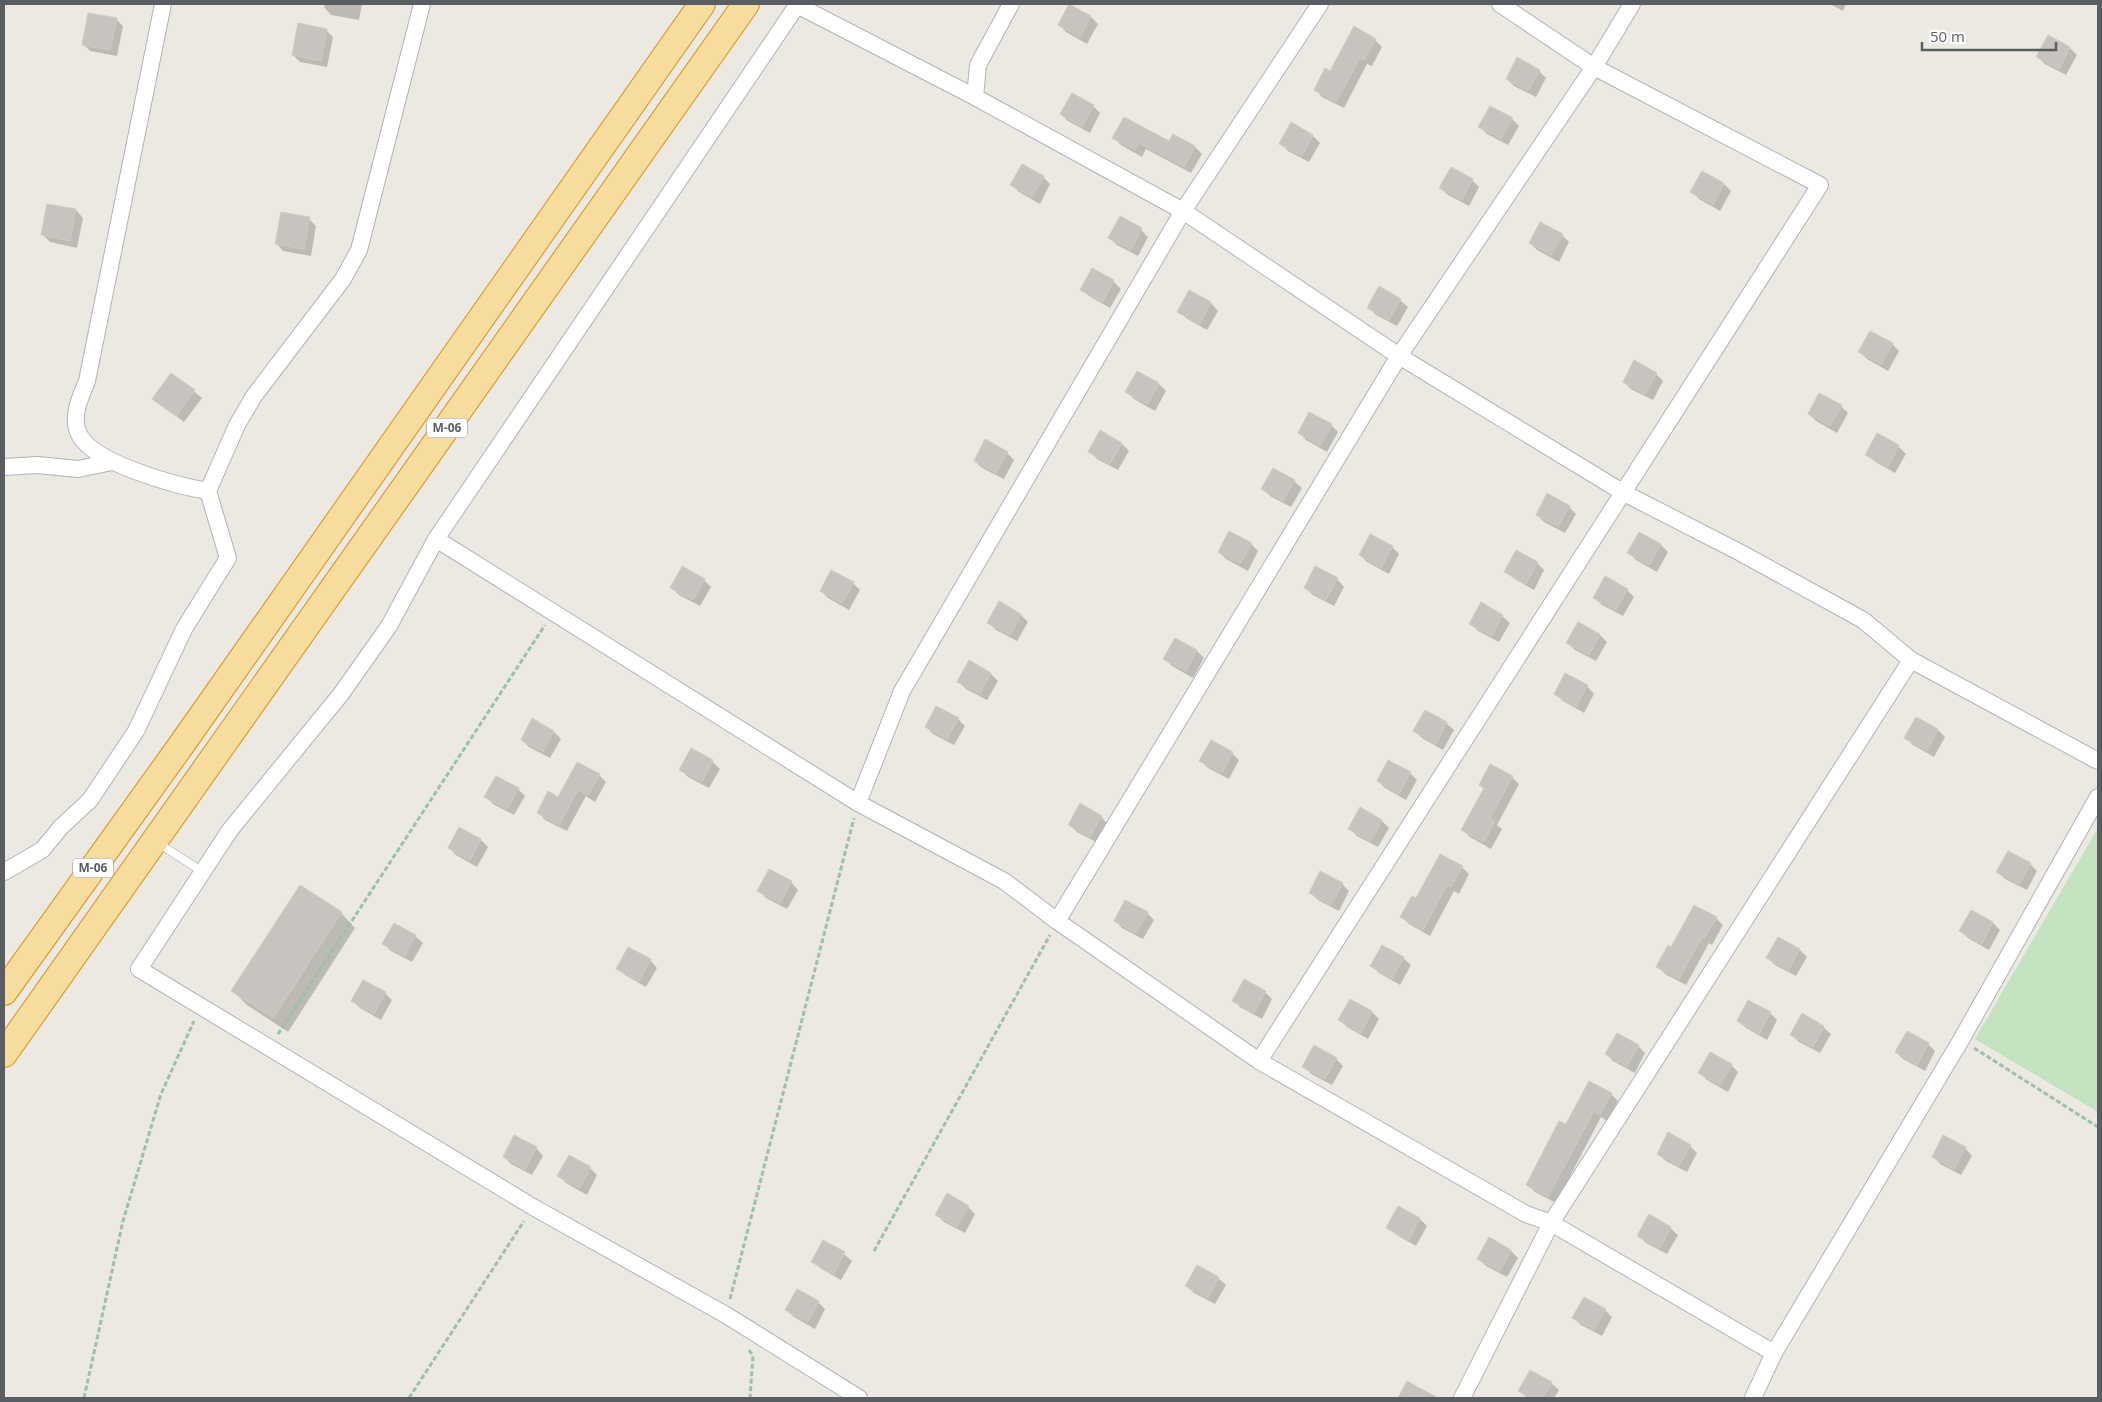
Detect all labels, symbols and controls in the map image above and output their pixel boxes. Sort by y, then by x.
scale bar [1922,20,2056,52]
text: 50 m [1930,26,1965,46]
road number: М-06 [427,418,467,438]
road number: М-06 [73,858,113,878]

